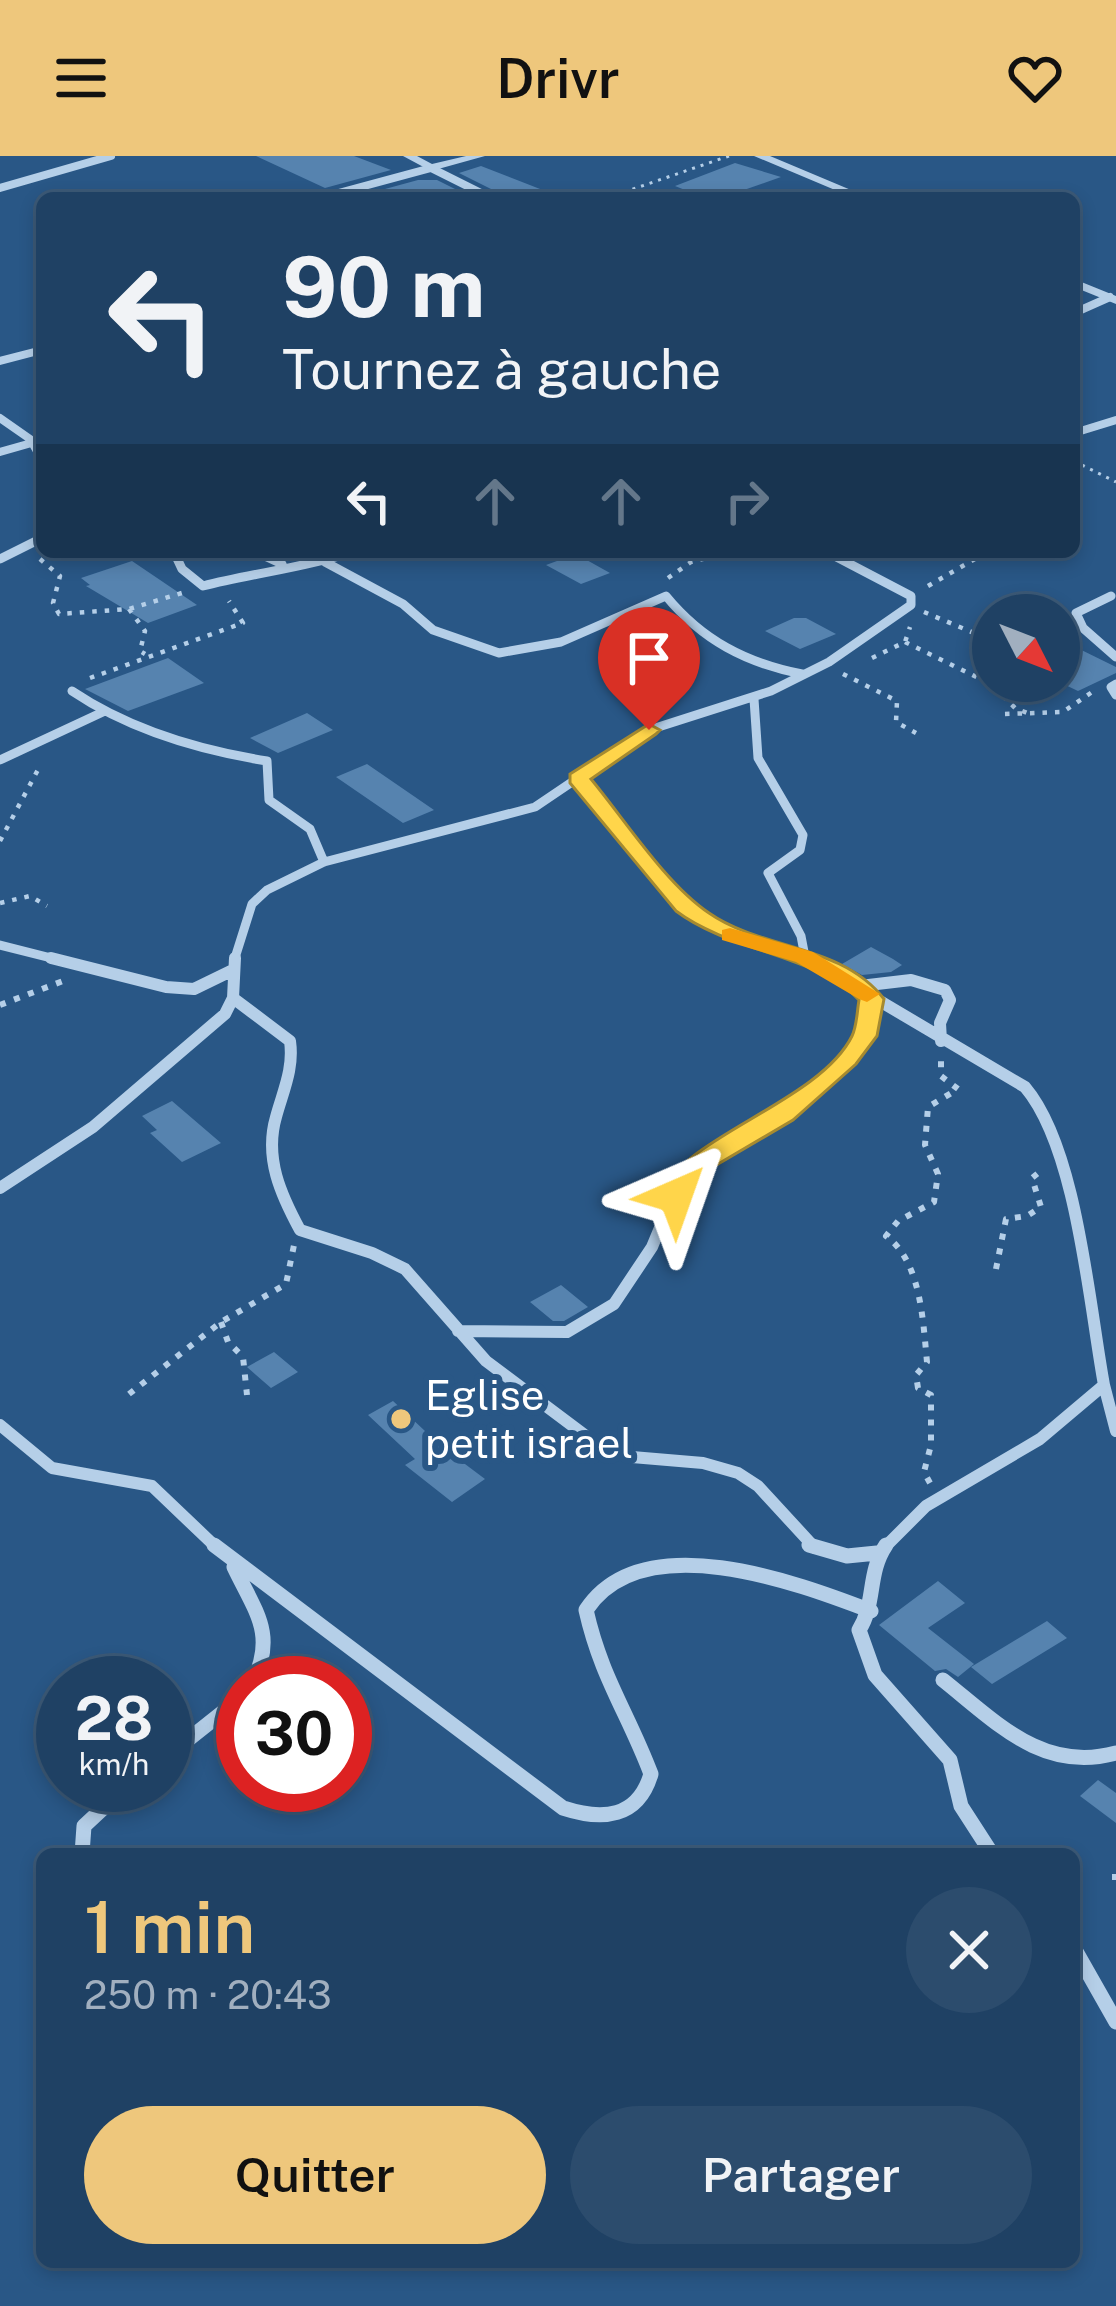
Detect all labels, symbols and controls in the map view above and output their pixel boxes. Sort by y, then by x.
icon: menu [48,45,114,111]
icon: heart [1002,45,1068,111]
text: Drivr [496,47,620,110]
text: 90 m [282,237,485,336]
icon: left [84,240,240,396]
text: Tournez à gauche [282,338,721,401]
icon: left [336,468,402,534]
icon: ahead [462,468,528,534]
icon: ahead [588,468,654,534]
icon: right [714,468,780,534]
north arrow [972,594,1080,702]
map controls [972,594,1080,702]
pin [598,607,700,730]
icon: arrive [616,625,682,691]
position arrow [613,1133,739,1259]
place label: Eglise petit israel [425,1370,633,1467]
marker: Eglise petit israel [388,1406,414,1432]
speed limit sign: 30 [216,1656,372,1812]
text: 28 [75,1683,153,1754]
text: km/h [79,1746,149,1782]
text: 1 min [84,1885,255,1969]
button: close [906,1887,1032,2013]
text: 250 m · 20:43 [84,1972,332,2018]
button: Quitter [84,2106,546,2244]
button: Partager [570,2106,1032,2244]

